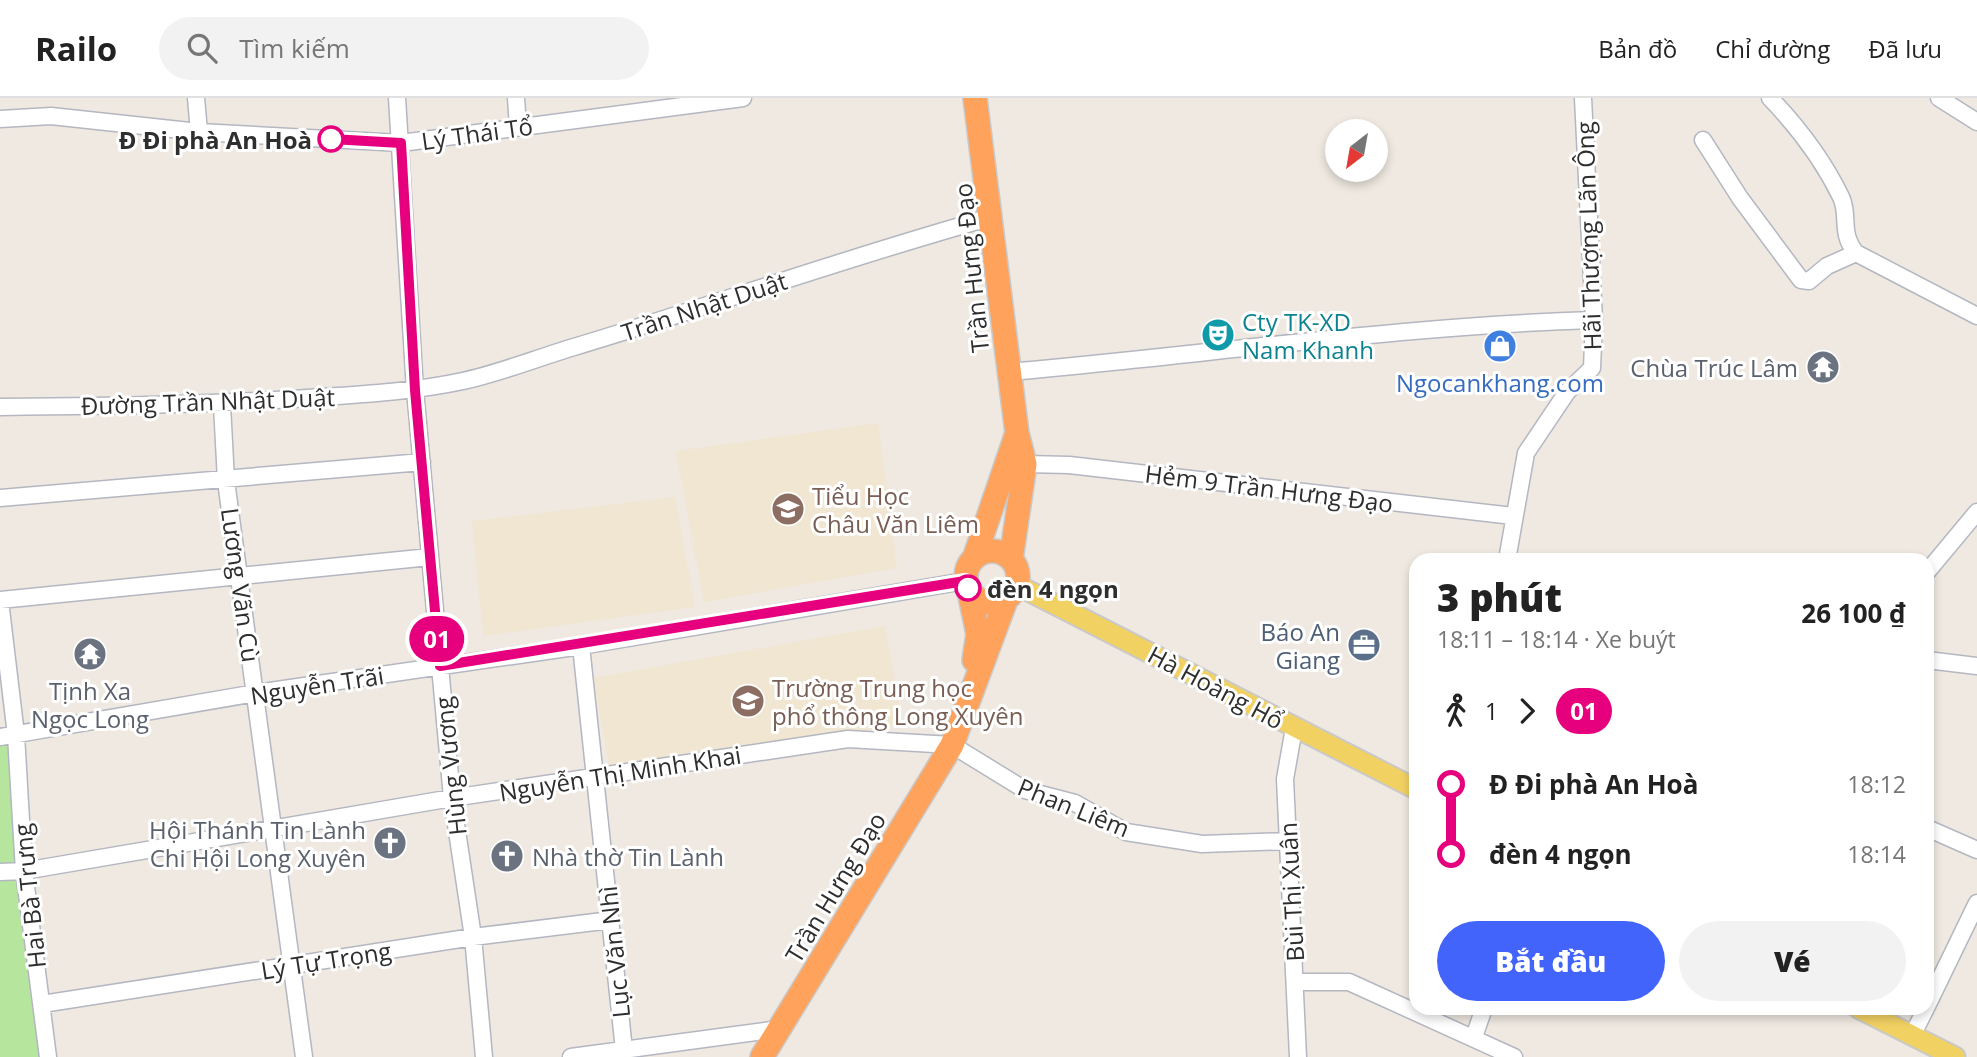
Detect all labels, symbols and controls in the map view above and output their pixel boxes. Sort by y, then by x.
search box [159,17,649,80]
text: Railo [35,26,117,71]
icon: search [183,29,221,67]
text: Tìm kiếm [239,30,350,66]
text: Bản đồ [1598,32,1677,65]
text: Chỉ đường [1715,32,1830,65]
text: Đã lưu [1868,32,1942,65]
street label: Lý Thái Tổ [419,109,535,157]
north arrow [1325,119,1388,182]
map controls [1325,119,1388,182]
street label: Hãi Thượng Lãn Ông [1568,121,1608,351]
place label: Đ Đi phà An Hoà [119,123,312,156]
marker: Đ Đi phà An Hoà [318,126,344,152]
street label: Trần Hưng Đạo [946,182,996,354]
street label: Trần Nhật Duật [617,264,791,348]
place label: Cty TK-XD Nam Khanh [1242,305,1374,366]
theatre icon: Cty TK-XD Nam Khanh [1199,316,1237,354]
shop icon: Ngocankhang.com [1481,327,1519,365]
temple icon: Chùa Trúc Lâm [1804,348,1842,386]
place label: Chùa Trúc Lâm [1630,351,1798,384]
place label: Ngocankhang.com [1396,366,1604,399]
street label: Đường Trần Nhật Duật [80,380,336,422]
street label: Hẻm 9 Trần Hưng Đạo [1143,456,1395,520]
place label: Tiểu Học Châu Văn Liêm [812,479,979,540]
school or university icon: Tiểu Học Châu Văn Liêm [769,490,807,528]
street label: Lương Vãn Cù [214,506,268,664]
text: 3 phút [1437,571,1562,623]
place label: đèn 4 ngọn [987,572,1119,605]
marker: đèn 4 ngọn [955,575,981,601]
text: 26 100 ₫ [1801,595,1906,631]
place label: Báo An Giang [1261,615,1340,676]
line badge: 01 [406,616,468,662]
text: 01 [423,622,451,655]
text: 18:11 – 18:14 · Xe buýt [1437,623,1676,655]
office icon: Báo An Giang [1345,626,1383,664]
temple icon: Tịnh Xa Ngọc Long [71,635,109,673]
street label: Hà Hoàng Hổ [1143,637,1289,737]
street label: Nguyễn Trãi [248,658,386,712]
place label: Trường Trung học phổ thông Long Xuyên [772,671,1024,732]
place label: Tịnh Xa Ngọc Long [31,674,149,735]
school or university icon: Trường Trung học phổ thông Long Xuyên [729,682,767,720]
icon: walk [1437,692,1475,730]
icon: forward [1508,692,1546,730]
text: 01 [1570,694,1598,727]
street label: Hùng Vương [426,695,474,837]
text: 1 [1485,695,1498,727]
street label: Nguyễn Thị Minh Khai [497,738,743,808]
text: Đ Đi phà An Hoà [1489,766,1698,802]
text: 18:12 [1847,768,1906,800]
street label: Phan Liêm [1013,770,1135,844]
street label: Trần Hưng Đạo [777,806,893,968]
place label: Hội Thánh Tin Lành Chi Hội Long Xuyên [149,813,366,874]
street label: Hai Bà Trưng [5,822,53,970]
street label: Bùi Thị Xuân [1271,822,1311,962]
church icon: Hội Thánh Tin Lành Chi Hội Long Xuyên [371,824,409,862]
text: đèn 4 ngọn [1489,836,1632,872]
church icon: Nhà thờ Tin Lành [488,837,526,875]
text: 18:14 [1847,838,1906,870]
place label: Nhà thờ Tin Lành [532,840,724,873]
street label: Lục Văn Nhì [591,884,637,1020]
button: Bắt đầu [1437,921,1665,1001]
button: Vé [1679,921,1906,1001]
street label: Lý Tự Trọng [259,933,393,987]

